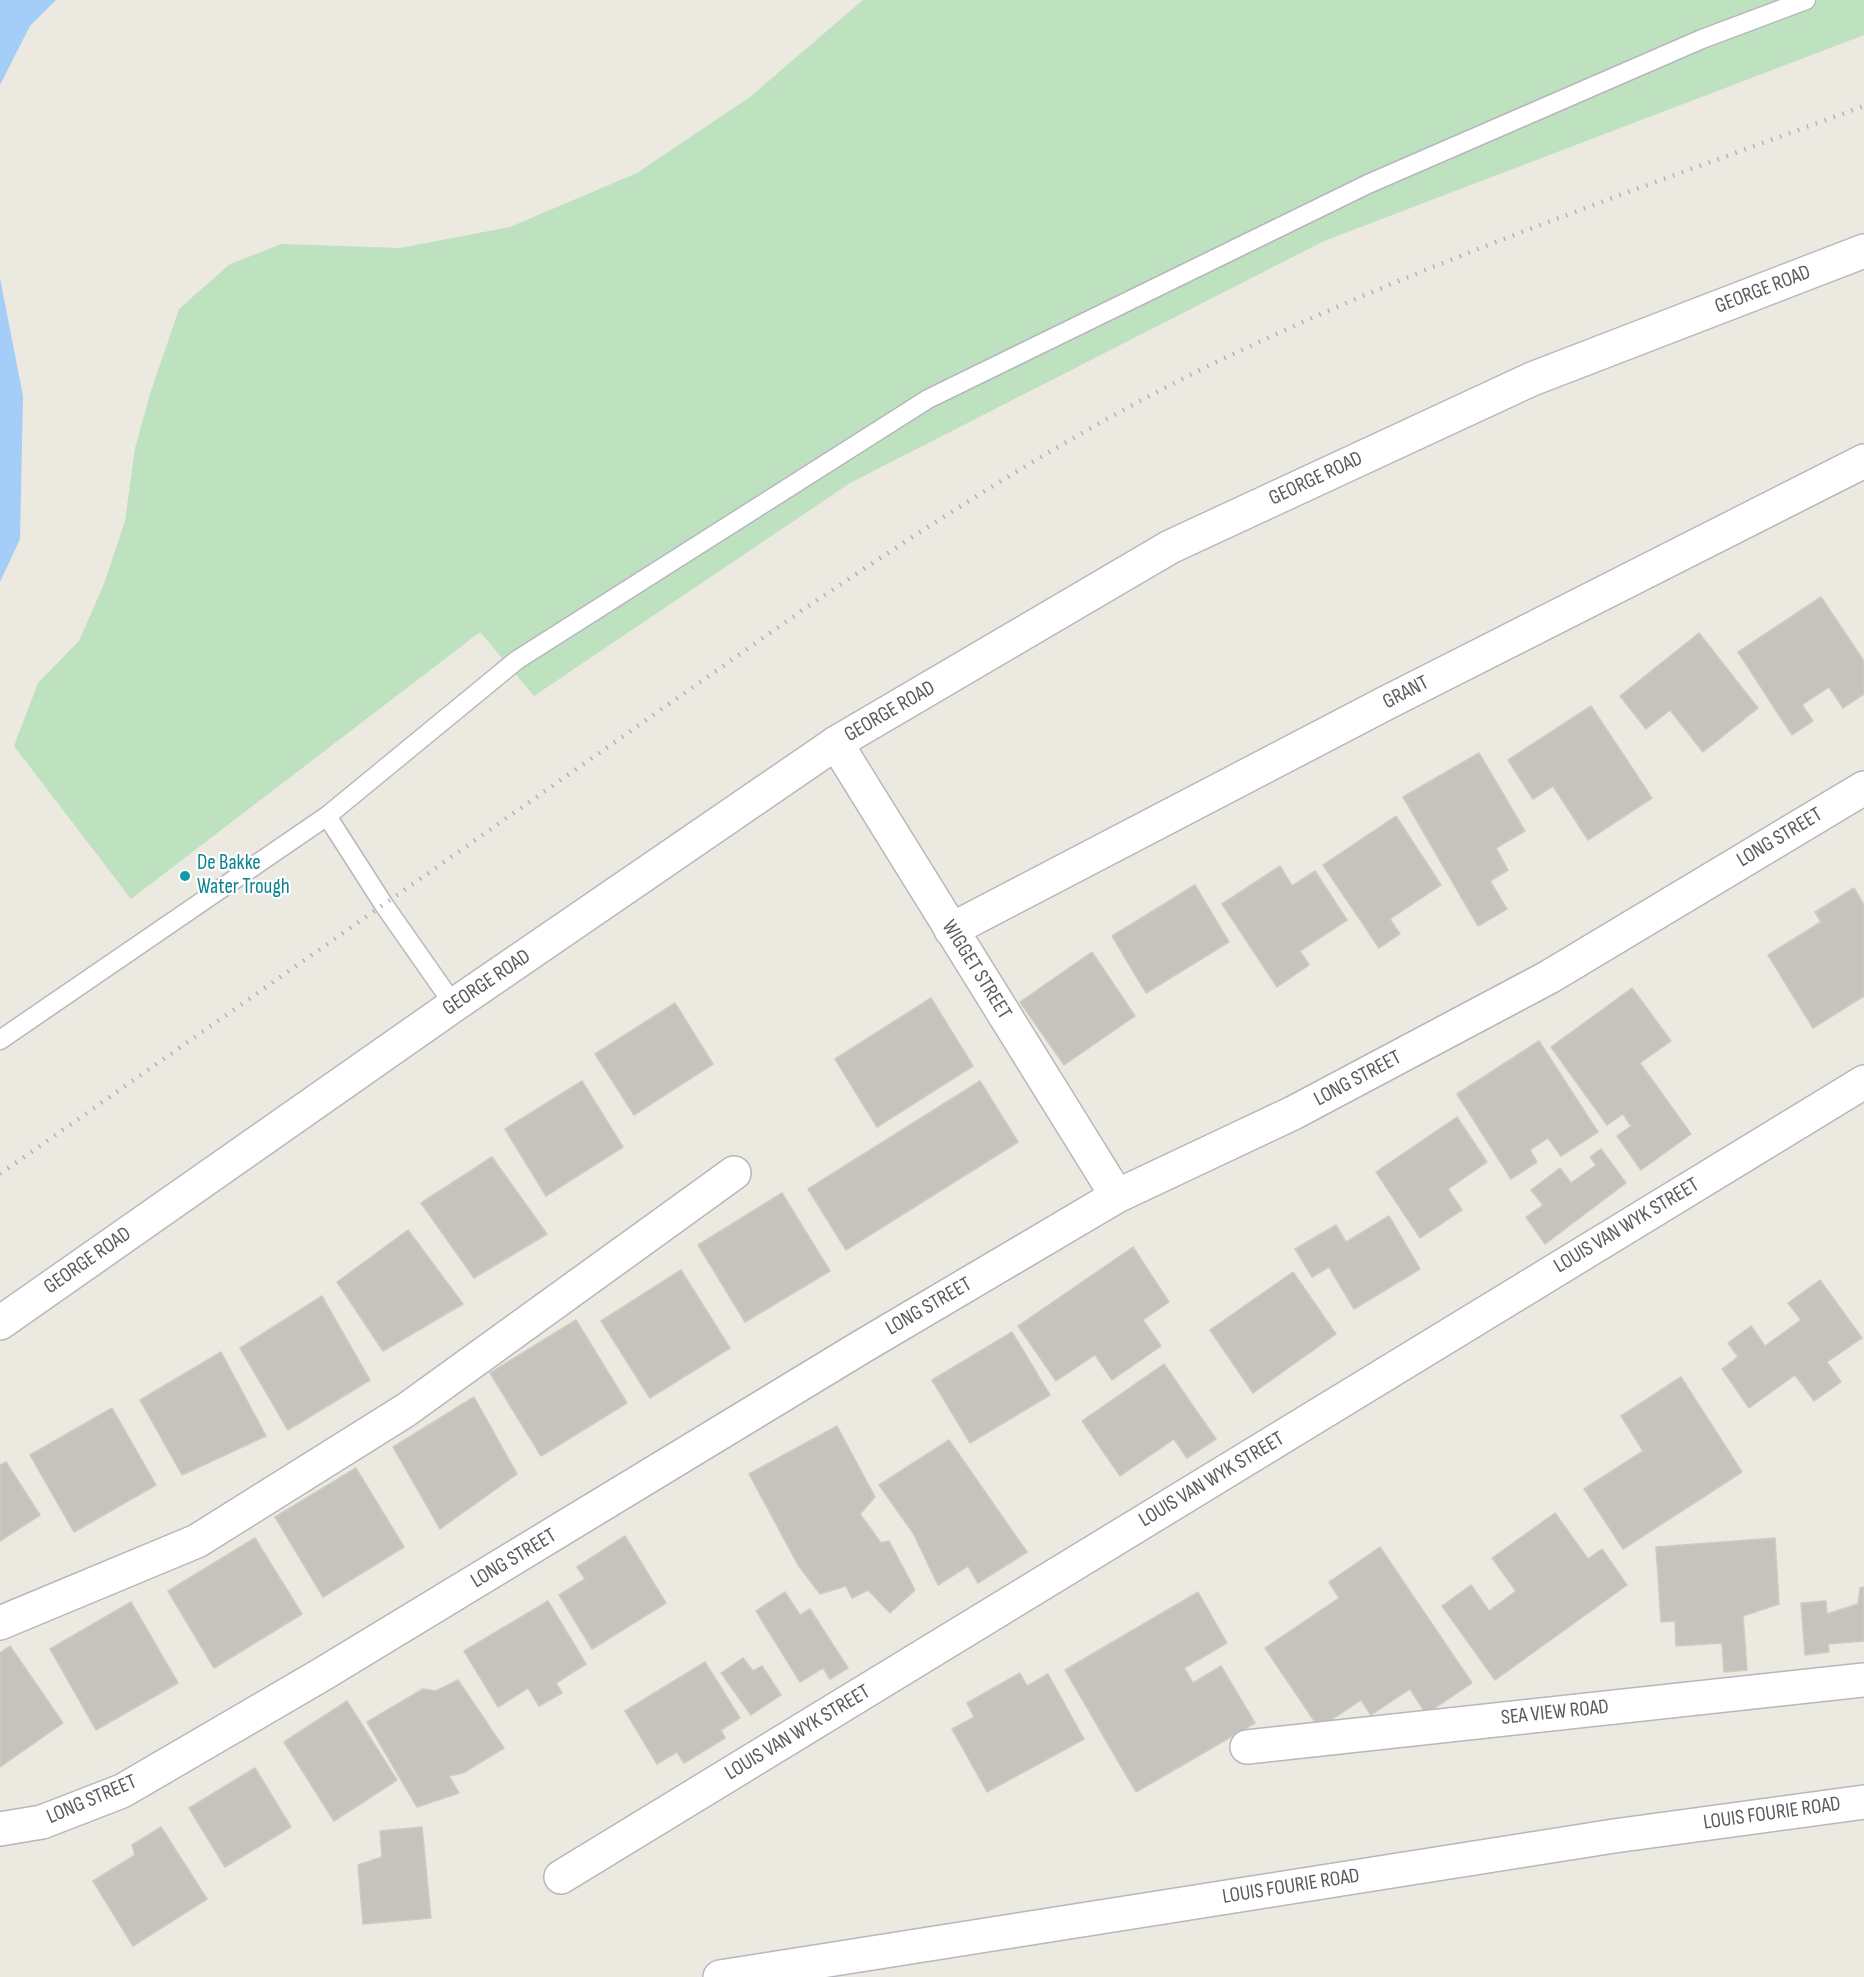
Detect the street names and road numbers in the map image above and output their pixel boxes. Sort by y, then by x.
street label: GEORGE ROAD [1712,260,1814,320]
street label: GEORGE ROAD [1265,446,1367,512]
street label: GRANT [1379,671,1433,715]
street label: GEORGE ROAD [840,676,940,748]
street label: LONG STREET [1733,803,1827,873]
street label: WIGGET STREET [936,916,1016,1024]
street label: GEORGE ROAD [438,944,536,1022]
street label: LONG STREET [1310,1046,1406,1112]
street label: LOUIS VAN WYK STREET [1550,1173,1704,1279]
street label: GEORGE ROAD [40,1222,136,1300]
street label: LONG STREET [881,1272,977,1342]
street label: LOUIS VAN WYK STREET [1135,1427,1289,1533]
street label: LONG STREET [467,1524,561,1594]
street label: LOUIS VAN WYK STREET [721,1680,875,1786]
street label: SEA VIEW ROAD [1500,1695,1610,1731]
street label: LONG STREET [43,1770,141,1830]
street label: LOUIS FOURIE ROAD [1702,1792,1842,1836]
street label: LOUIS FOURIE ROAD [1221,1864,1361,1910]

